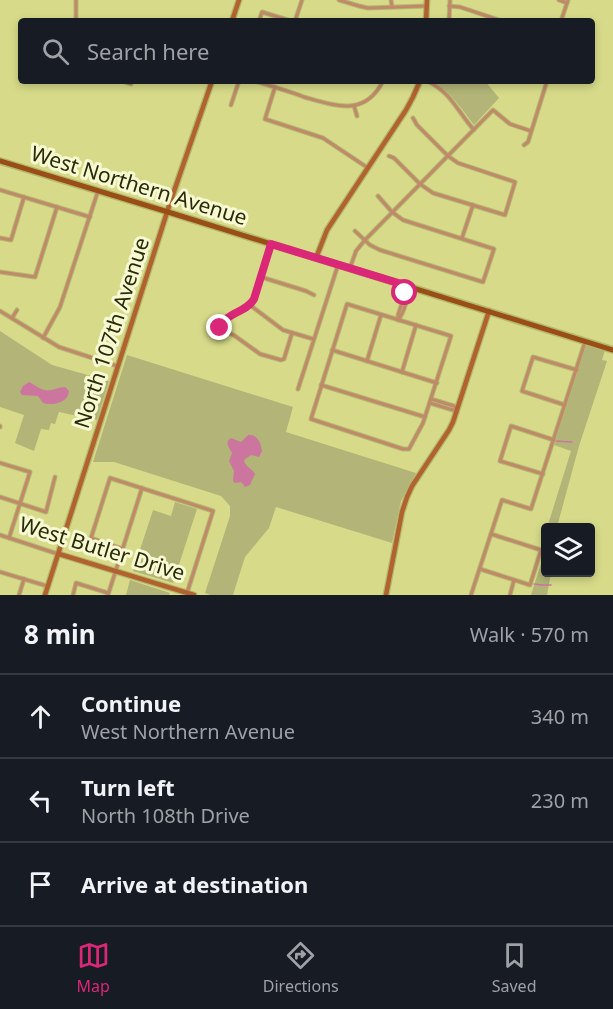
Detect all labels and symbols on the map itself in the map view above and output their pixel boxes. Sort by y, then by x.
street label: West Northern Avenue [28,139,251,231]
street label: North 107th Avenue [67,234,155,432]
route start [391,279,417,305]
route end [206,314,232,340]
street label: West Butler Drive [16,510,188,587]

